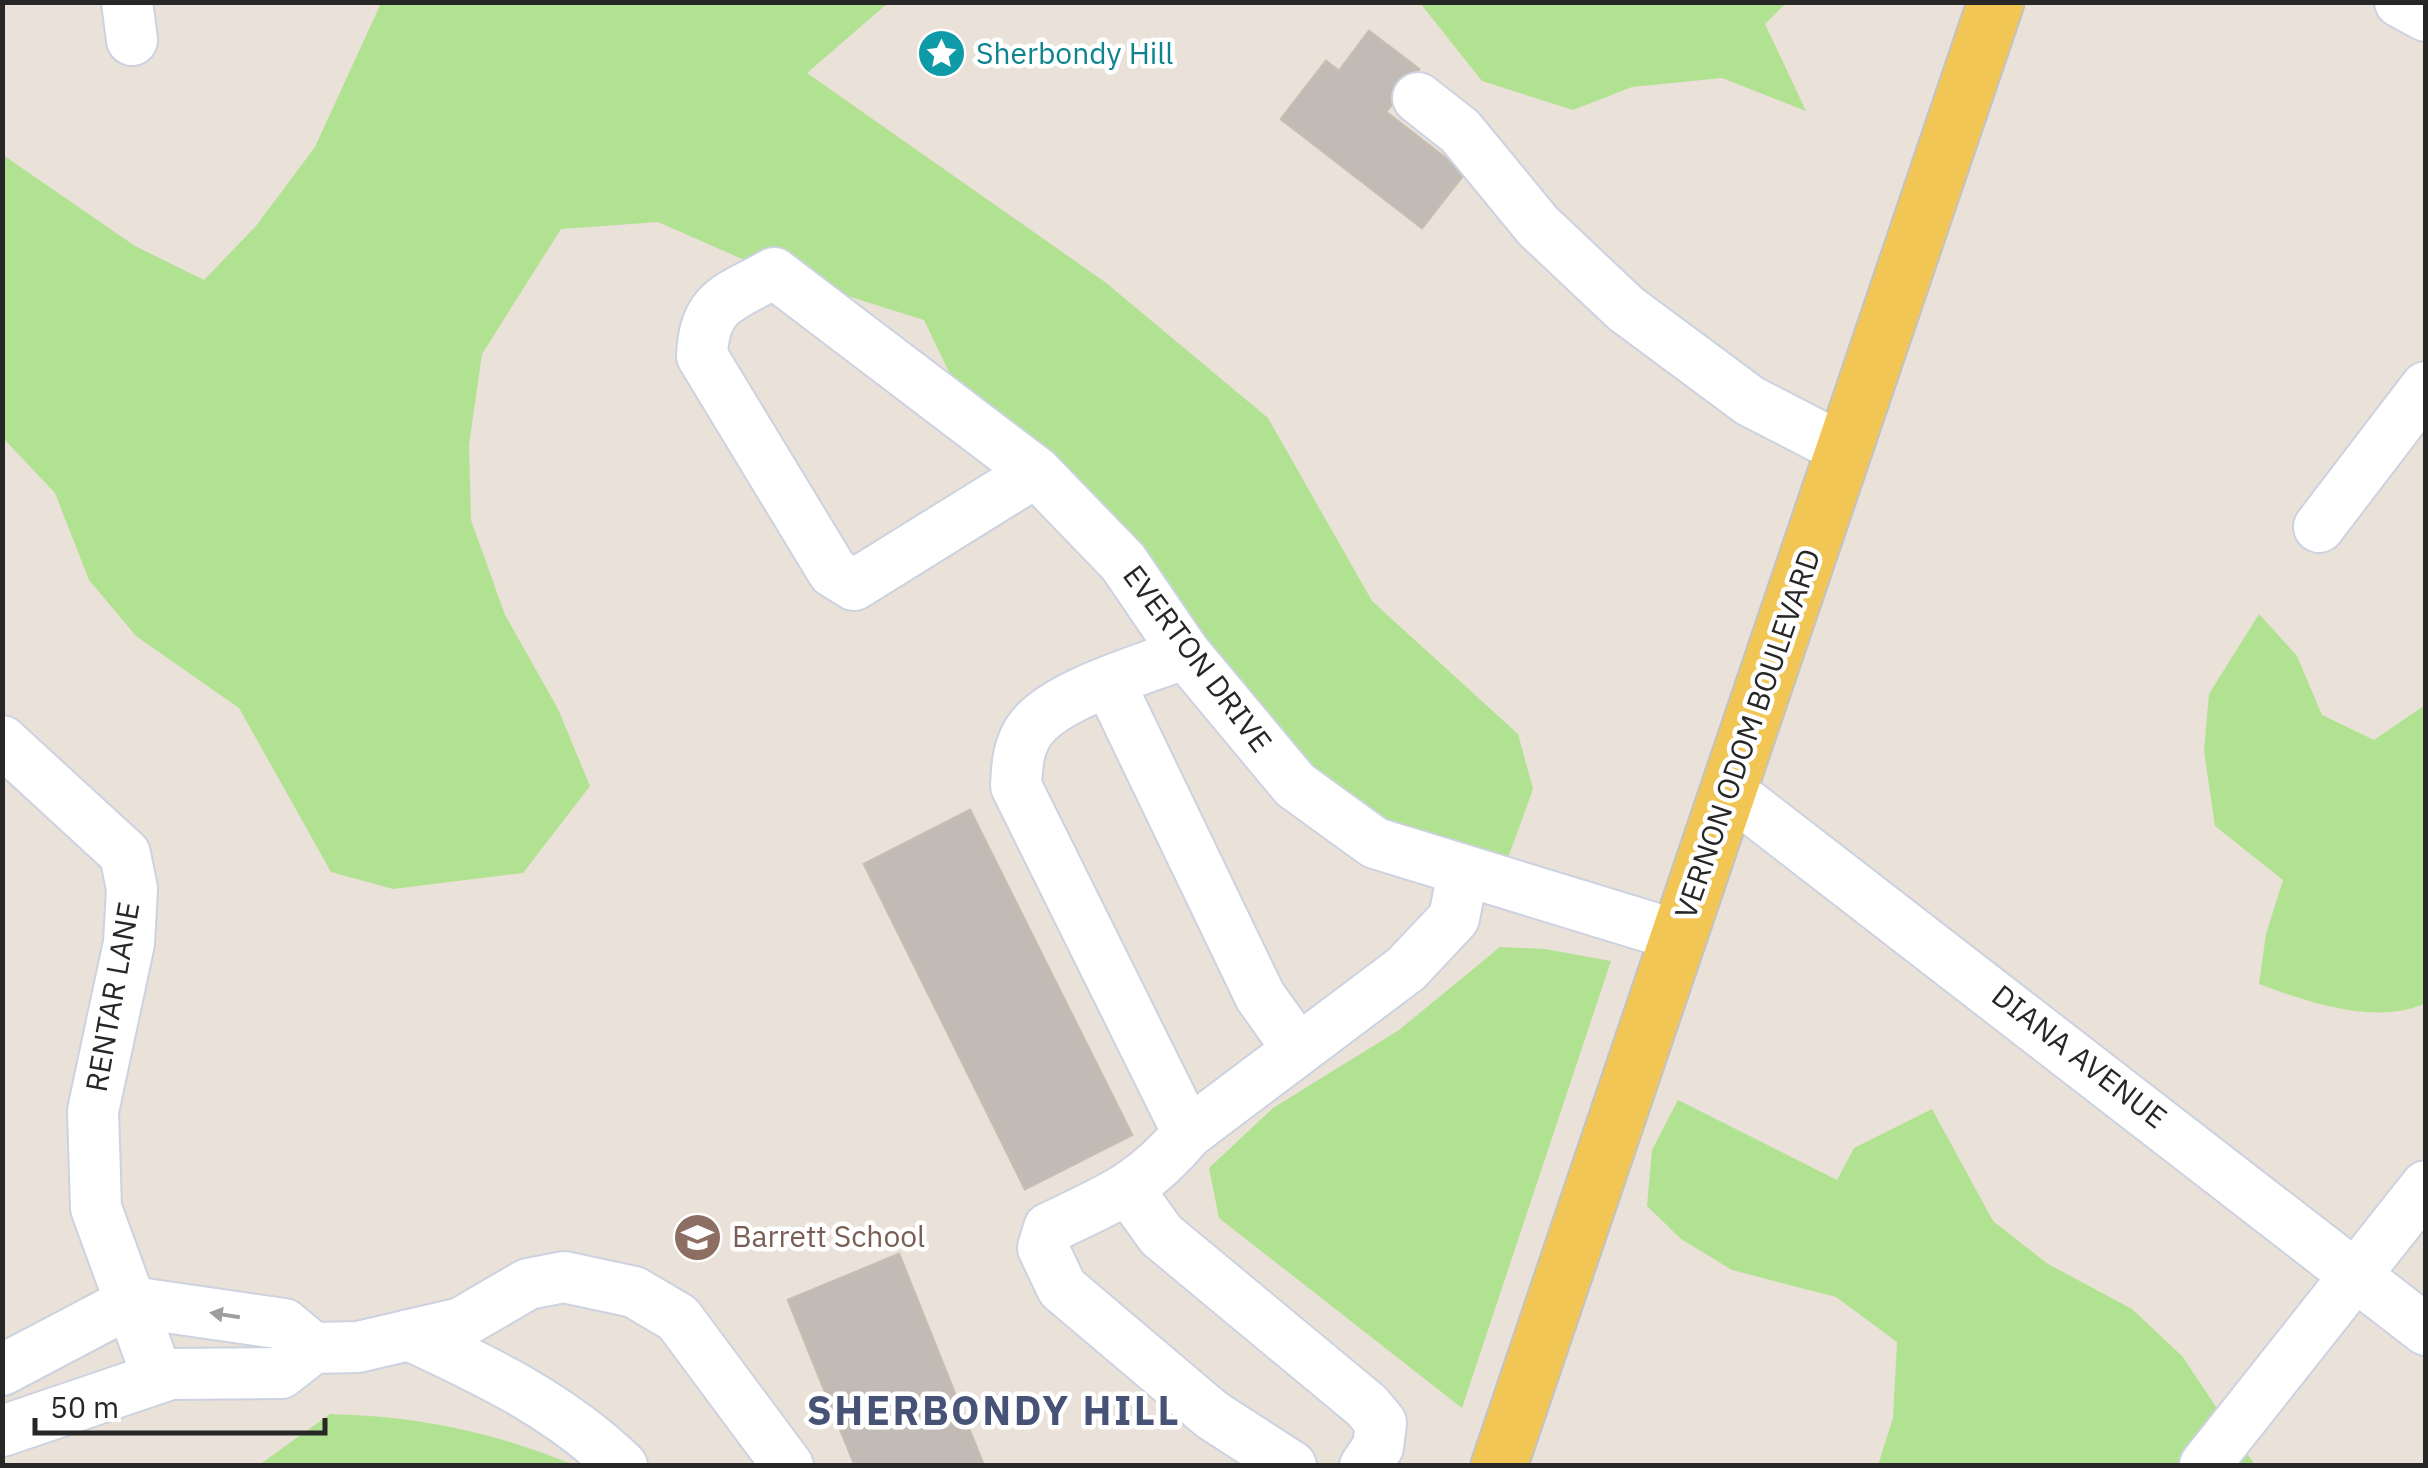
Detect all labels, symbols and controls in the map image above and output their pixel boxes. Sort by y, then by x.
place icon: Sherbondy Hill [915,28,967,80]
place label: Sherbondy Hill [976,33,1174,72]
street label: VERNON ODOM BOULEVARD [1665,543,1828,924]
street label: EVERTON DRIVE [1115,557,1281,760]
street label: RENTAR LANE [76,899,147,1095]
street label: DIANA AVENUE [1985,975,2175,1136]
school or university icon: Barrett School [671,1211,723,1263]
place label: Barrett School [732,1216,925,1255]
one-way arrow [209,1307,240,1322]
scale bar [35,1373,325,1435]
district label: SHERBONDY HILL [807,1384,1181,1436]
text: 50 m [50,1387,119,1426]

